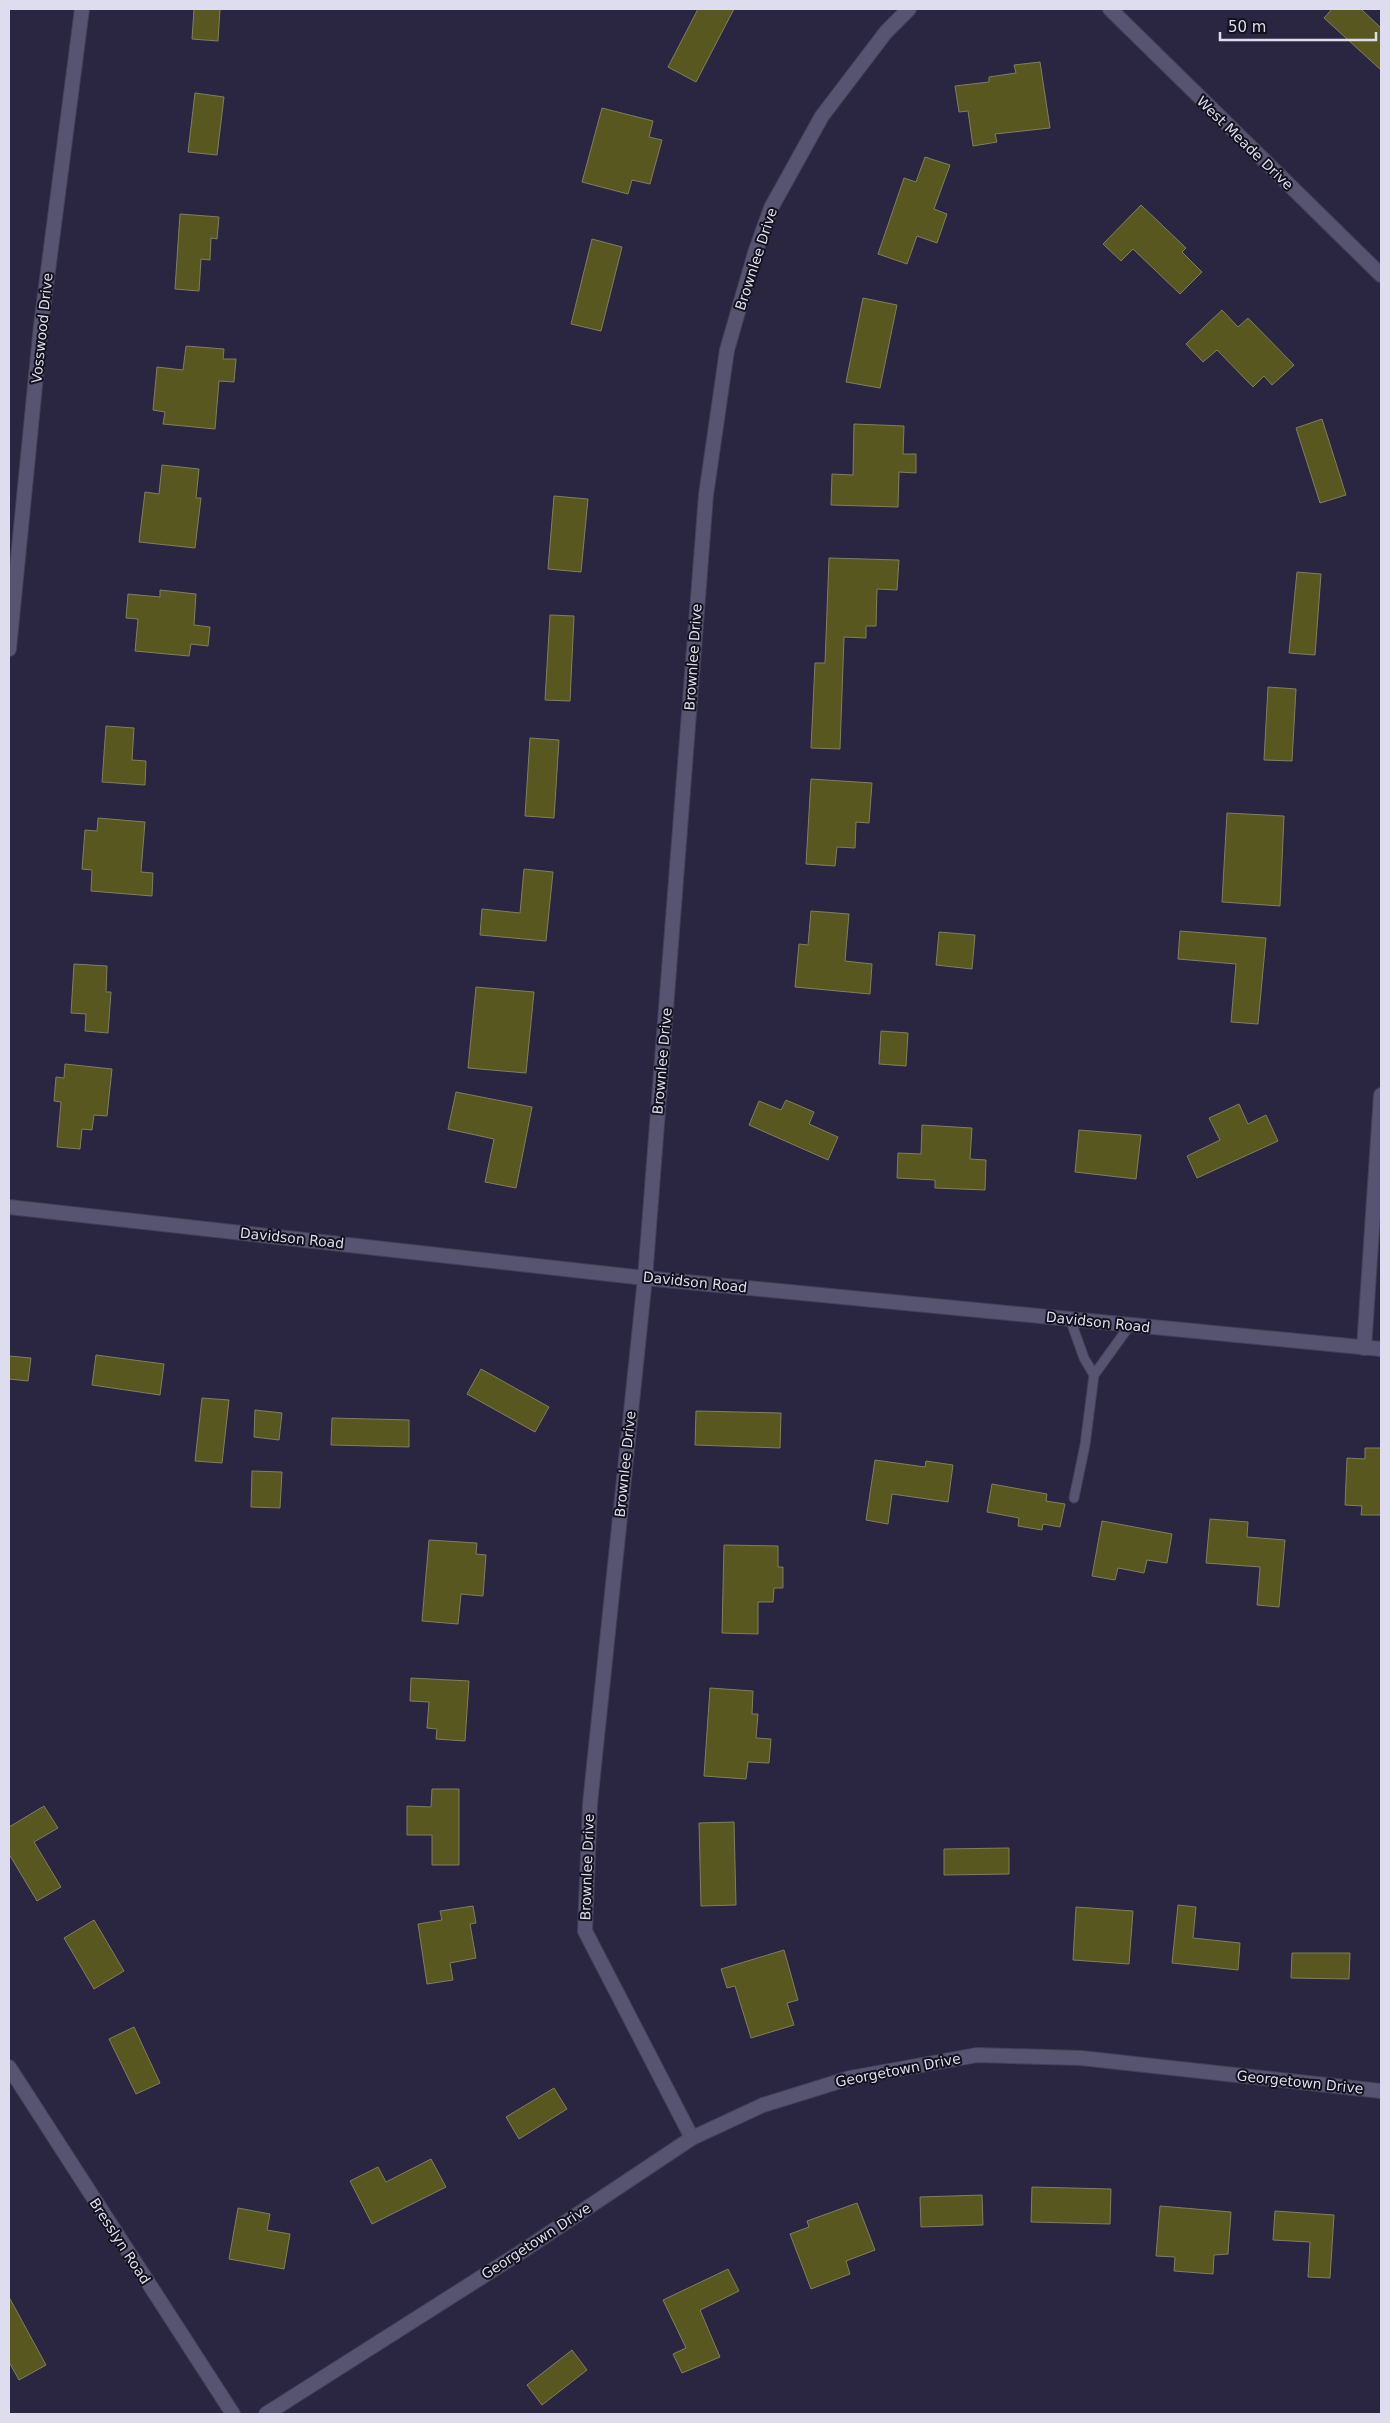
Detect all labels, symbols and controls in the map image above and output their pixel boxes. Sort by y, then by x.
scale bar [1220,10,1376,42]
text: 50 m [1228,18,1266,36]
street label: West Meade Drive [1194,93,1296,193]
street label: Brownlee Drive [732,206,780,312]
street label: Vosswood Drive [28,272,56,384]
street label: Brownlee Drive [681,603,705,711]
street label: Brownlee Drive [649,1007,675,1115]
street label: Davidson Road [239,1225,345,1251]
street label: Davidson Road [642,1269,748,1295]
street label: Davidson Road [1045,1309,1151,1335]
street label: Brownlee Drive [611,1410,639,1518]
street label: Brownlee Drive [577,1813,597,1921]
street label: Georgetown Drive [834,2050,962,2090]
street label: Georgetown Drive [1236,2067,1364,2097]
street label: Bresslyn Road [86,2195,154,2287]
street label: Georgetown Drive [478,2200,594,2282]

